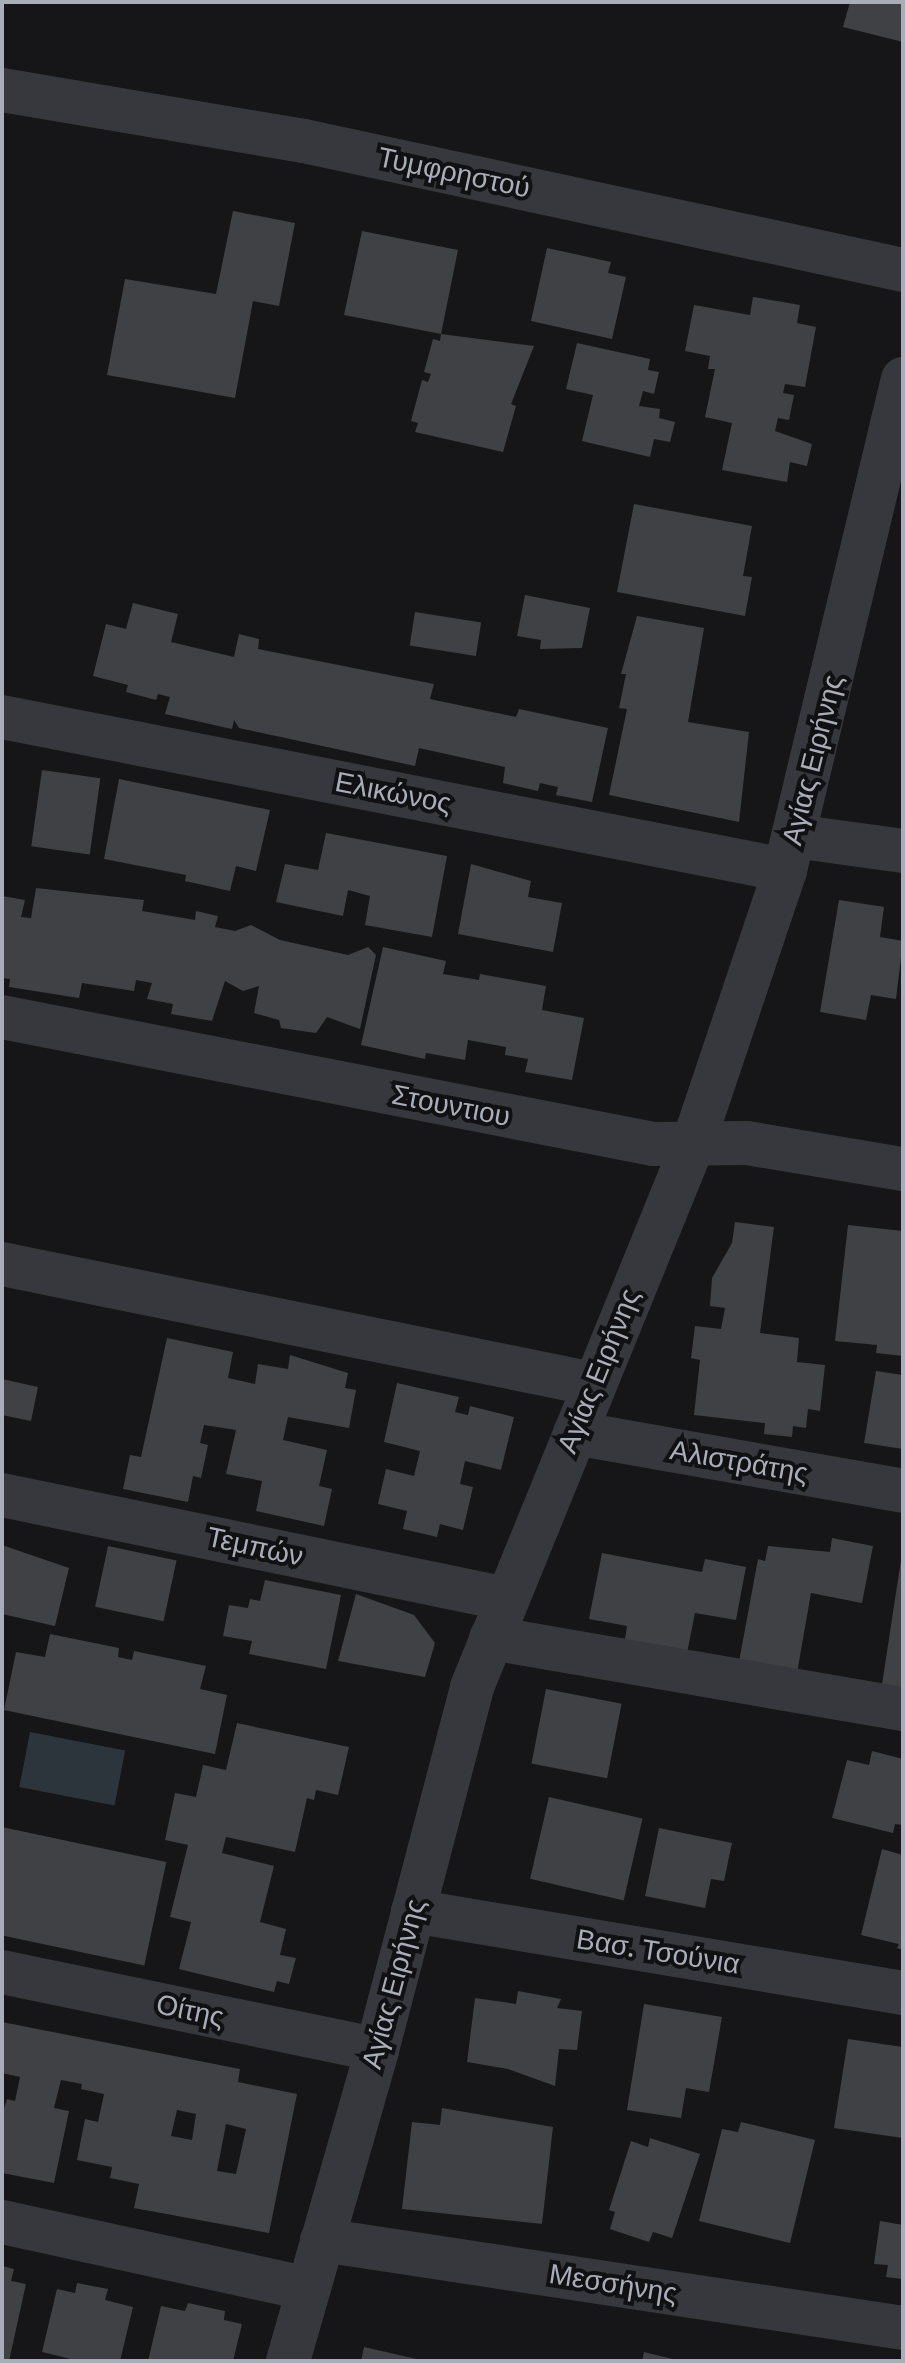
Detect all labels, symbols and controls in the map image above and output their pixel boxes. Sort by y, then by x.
street label: Τυμφρηστού [375,140,533,206]
street label: Αγίας Ειρήνης [776,671,850,849]
street label: Ελικώνος [332,765,454,821]
street label: Στουντιου [389,1078,513,1134]
street label: Αγίας Ειρήνης [551,1284,647,1458]
street label: Αλιστράτης [667,1433,811,1491]
street label: Τεμπών [204,1520,306,1574]
street label: Αγίας Ειρήνης [355,1895,433,2073]
street label: Βασ. Τσούνια [574,1923,742,1981]
street label: Οίτης [153,1987,227,2035]
street label: Μεσσήνης [547,2257,679,2311]

